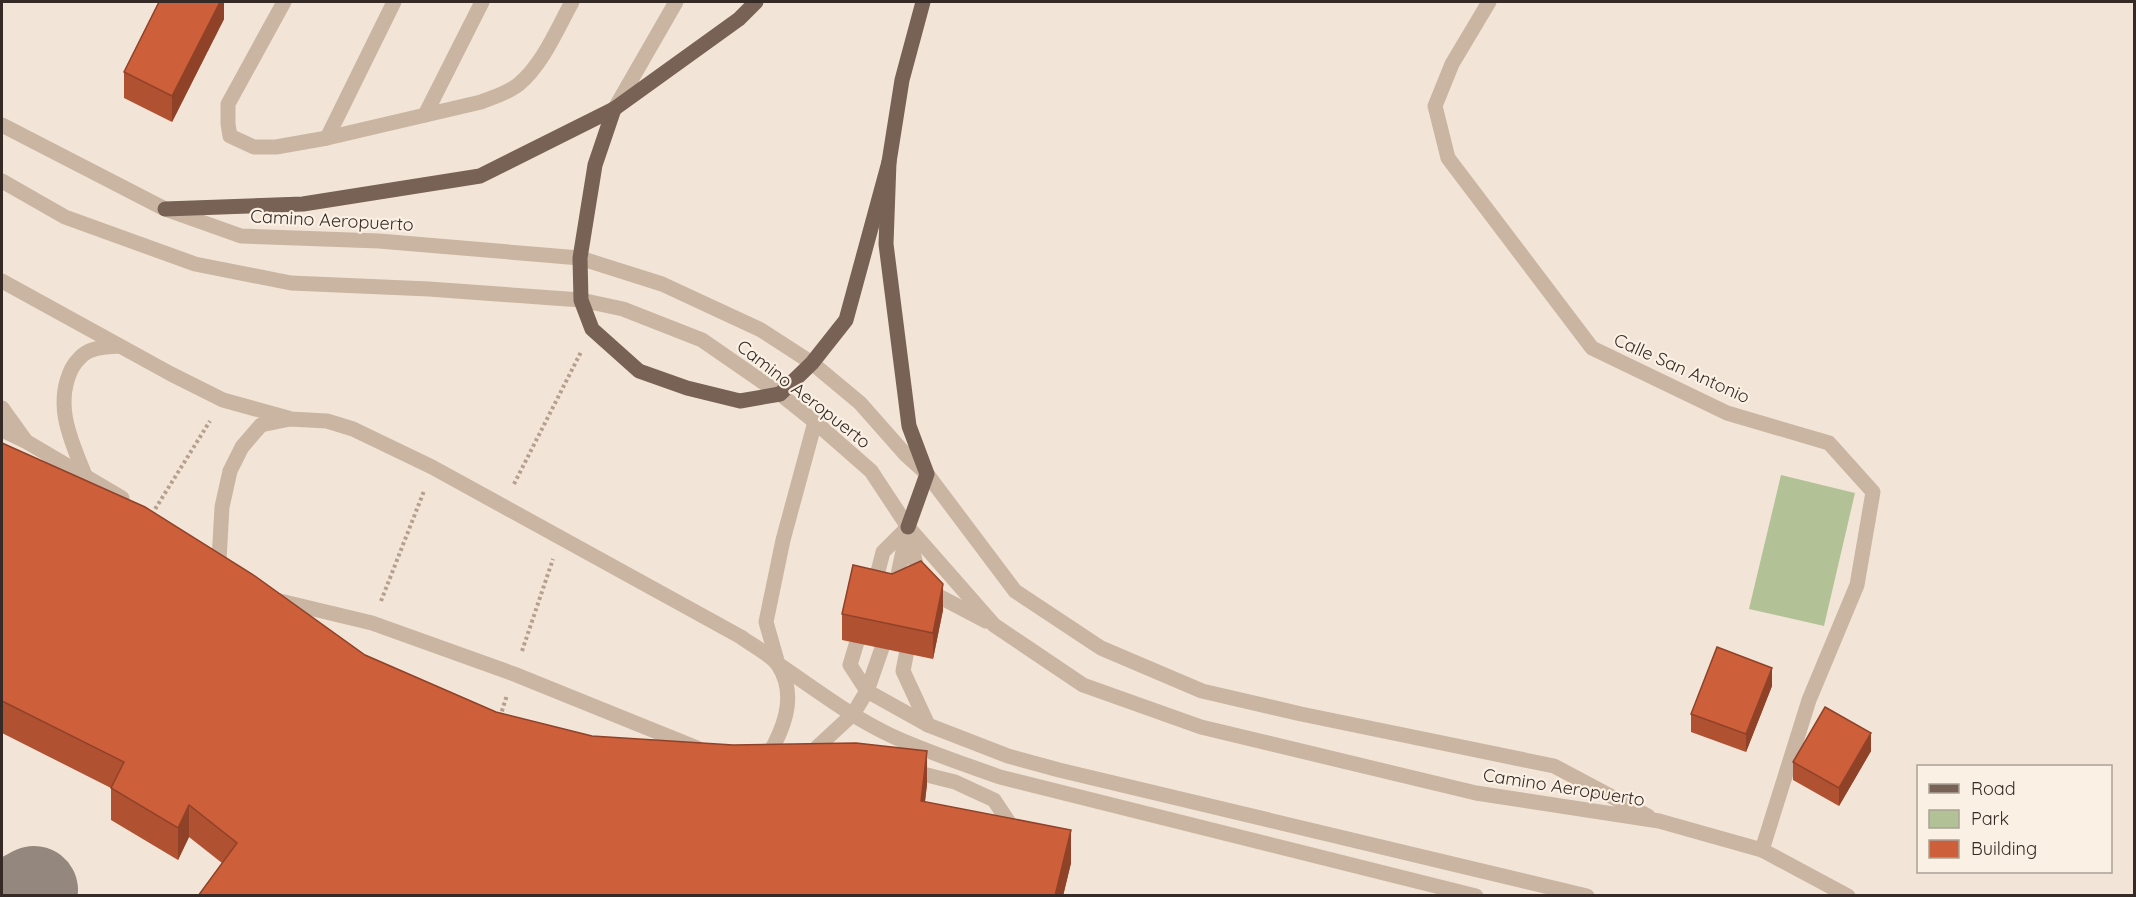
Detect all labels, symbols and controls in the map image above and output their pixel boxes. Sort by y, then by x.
street label: Camino Aeropuerto [250,204,414,236]
street label: Calle San Antonio [1611,328,1753,408]
street label: Camino Aeropuerto [733,335,875,453]
street label: Camino Aeropuerto [1481,763,1647,811]
legend [1917,765,2112,873]
text: Road [1971,777,2016,800]
text: Park [1971,807,2009,830]
text: Building [1971,837,2037,860]

